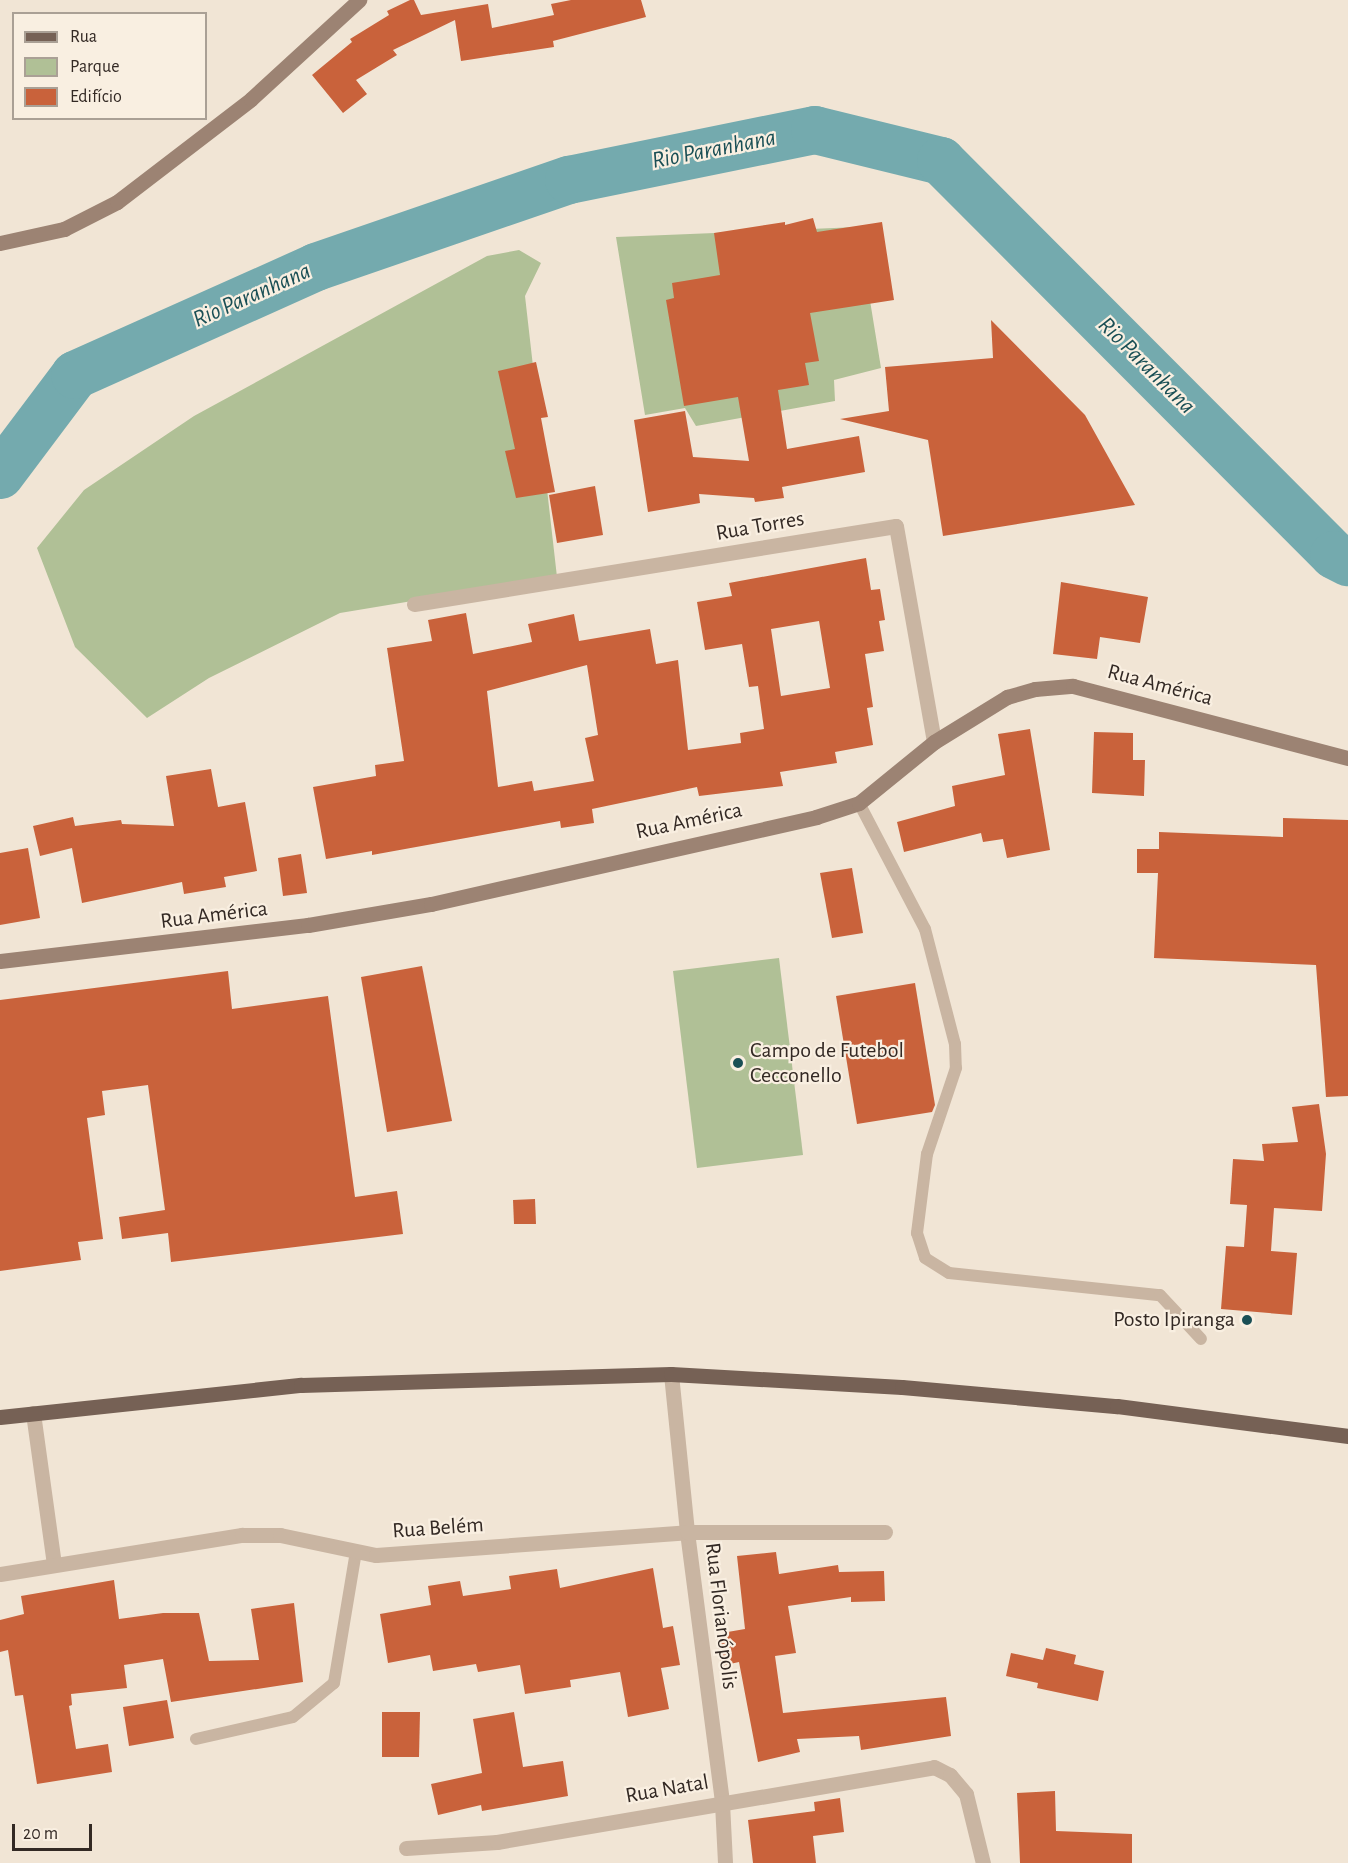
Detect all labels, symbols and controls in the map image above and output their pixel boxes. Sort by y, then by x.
legend [12,12,207,120]
text: Rua [70,28,97,46]
text: Parque [70,58,119,76]
text: Edifício [70,88,122,106]
water label: Rio Paranhana [649,124,779,176]
water label: Rio Paranhana [189,257,315,335]
water label: Rio Paranhana [1091,311,1201,421]
street label: Rua Torres [714,505,806,547]
street label: Rua América [1104,658,1216,712]
street label: Rua América [634,797,744,845]
street label: Rua América [159,895,269,935]
place label: Campo de Futebol Cecconello [750,1037,904,1088]
marker: Campo de Futebol Cecconello [731,1056,745,1070]
place label: Posto Ipiranga [1113,1307,1235,1333]
marker: Posto Ipiranga [1240,1313,1254,1327]
street label: Rua Belém [391,1512,485,1544]
street label: Rua Florianópolis [699,1541,743,1691]
street label: Rua Natal [623,1769,711,1809]
scale bar [15,1812,94,1850]
text: 20 m [23,1825,58,1843]

